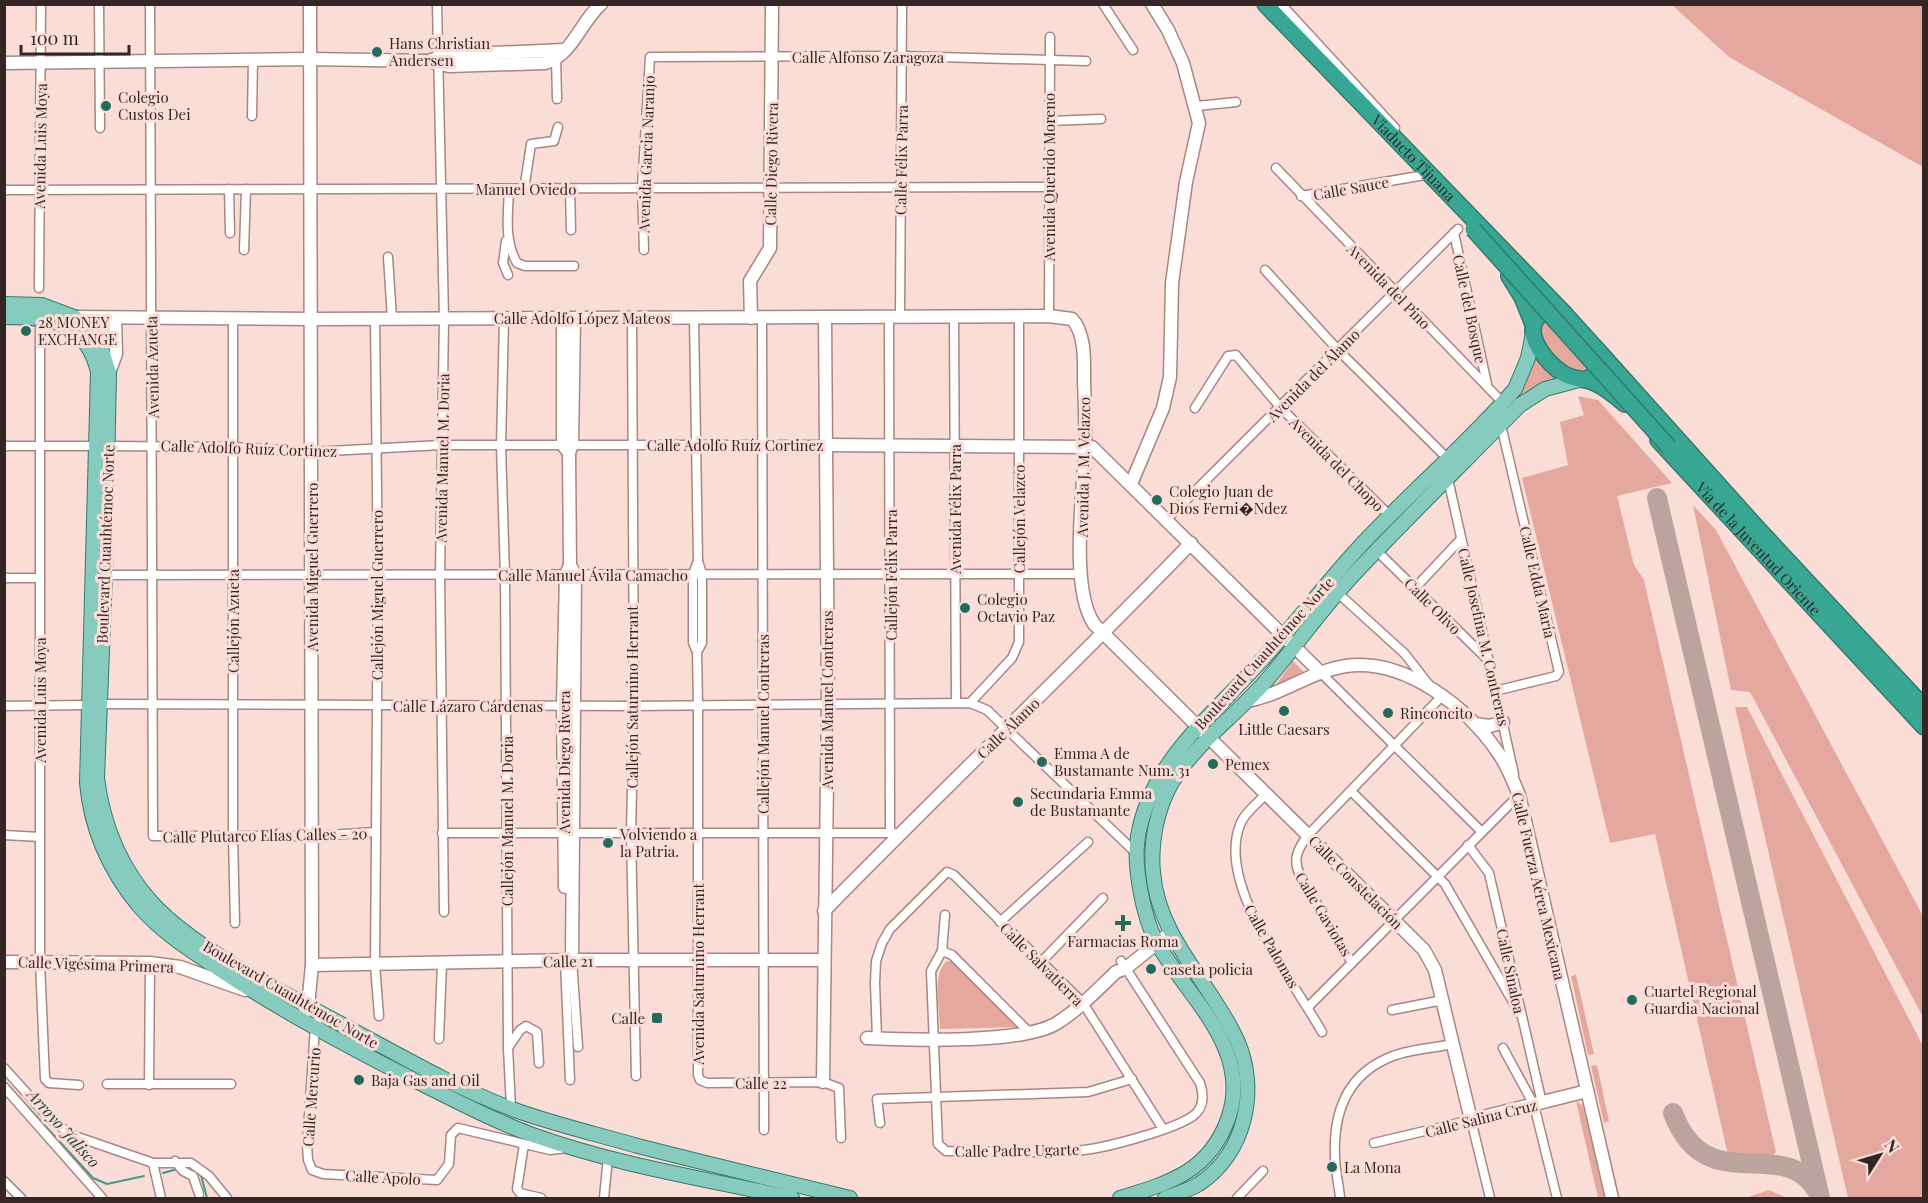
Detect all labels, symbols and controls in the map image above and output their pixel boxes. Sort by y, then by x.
scale bar [21,18,129,56]
text: 100 m [30,26,79,50]
place label: Hans Christian Andersen [388,33,490,70]
marker: Hans Christian Andersen [370,45,384,59]
street label: Calle Alfonso Zaragoza [792,47,945,67]
street label: Avenida Garcia Naranjo [633,75,659,234]
street label: Avenida Luis Moya [29,83,51,210]
place label: Colegio Custos Dei [118,87,191,124]
street label: Avenida Querido Moreno [1039,93,1059,262]
marker: Colegio Custos Dei [99,99,113,113]
street label: Calle Diego Rivera [760,102,782,226]
street label: Calle Félix Parra [890,104,912,215]
street label: Viaducto Tijuana [1367,110,1461,206]
street label: Calle Sauce [1311,171,1391,205]
street label: Manuel Oviedo [475,179,577,199]
street label: Avenida del Pino [1342,238,1435,333]
street label: Calle del Bosque [1449,253,1491,365]
street label: Calle Adolfo López Mateos [494,308,670,328]
place label: 28 MONEY EXCHANGE [38,312,117,349]
street label: Avenida Azueta [141,315,163,419]
marker: 28 MONEY EXCHANGE [19,324,33,338]
street label: Avenida del Álamo [1261,324,1364,427]
street label: Avenida Manuel M. Doria [431,373,453,544]
street label: Avenida J. M. Velazco [1072,397,1094,538]
street label: Avenida del Chopo [1285,412,1389,516]
street label: Calle Adolfo Ruíz Cortinez [160,435,338,461]
street label: Calle Adolfo Ruíz Cortinez [647,435,823,455]
street label: Avenida Félix Parra [945,443,965,575]
street label: Boulevard Cuauhtémoc Norte [92,444,118,644]
street label: Callejón Velazco [1009,465,1029,573]
street label: Vía de la Juventud Oriente [1691,477,1825,620]
place label: Colegio Juan de Dios Ferni�Ndez [1169,481,1287,518]
street label: Avenida Miguel Guerrero [302,482,322,653]
marker: Colegio Juan de Dios Ferni�Ndez [1150,493,1164,507]
street label: Callejón Félix Parra [881,509,901,641]
street label: Callejón Miguel Guerrero [367,510,387,680]
street label: Calle Edda María [1515,524,1561,640]
street label: Calle Josefina M. Contreras [1454,546,1514,728]
street label: Calle Manuel Ávila Camacho [498,565,688,585]
street label: Callejón Azueta [223,569,243,673]
street label: Boulevard Cuauhtémoc Norte [1190,572,1338,734]
street label: Calle Olivo [1400,573,1466,639]
place label: Colegio Octavio Paz [977,589,1055,626]
marker: Colegio Octavio Paz [958,601,972,615]
street label: Callejón Saturnino Herrant [622,605,642,789]
street label: Avenida Manuel Contreras [817,611,837,790]
street label: Callejón Manuel Contreras [753,634,773,814]
street label: Avenida Luis Moya [30,637,50,764]
street label: Avenida Diego Rivera [554,690,574,834]
street label: Calle Álamo [972,693,1044,763]
street label: Calle Lázaro Cárdenas [393,696,543,716]
place label: Rinconcito [1400,703,1473,723]
marker: Little Caesars [1277,704,1291,718]
marker: Rinconcito [1381,706,1395,720]
place label: Little Caesars [1238,719,1330,739]
street label: Callejón Manuel M. Doria [497,735,517,906]
place label: Emma A de Bustamante Num. 31 [1054,743,1191,780]
place label: Pemex [1225,754,1270,774]
marker: Emma A de Bustamante Num. 31 [1035,755,1049,769]
marker: Pemex [1206,757,1220,771]
place label: Secundaria Emma de Bustamante [1030,783,1153,820]
street label: Calle Fuerza Aérea Mexicana [1508,790,1570,982]
marker: Secundaria Emma de Bustamante [1011,795,1025,809]
street label: Calle Plutarco Elías Calles - 20 [162,823,368,847]
place label: Volviendo a la Patria. [619,824,698,861]
street label: Calle Constelación [1305,831,1407,933]
marker: Volviendo a la Patria. [601,836,615,850]
street label: Calle Gaviotas [1291,868,1357,960]
street label: Avenida Saturnino Herrant [688,883,708,1066]
street label: Calle Palomas [1240,900,1304,992]
marker: Farmacias Roma [1116,916,1130,930]
street label: Calle Salvatierra [996,918,1088,1010]
street label: Calle Sinaloa [1492,927,1530,1016]
place label: Farmacias Roma [1067,931,1179,951]
street label: Boulevard Cuauhtémoc Norte [200,936,382,1052]
street label: Calle Vigésima Primera [18,951,175,977]
street label: Calle 21 [543,951,594,971]
place label: caseta policia [1163,959,1254,979]
marker: caseta policia [1144,962,1158,976]
place label: Cuartel Regional Guardia Nacional [1644,981,1760,1018]
marker: Cuartel Regional Guardia Nacional [1625,993,1639,1007]
place label: Calle [611,1008,645,1028]
marker: Calle [650,1011,664,1025]
street label: Calle Mercurio [298,1047,324,1147]
place label: Baja Gas and Oil [371,1070,480,1090]
marker: Baja Gas and Oil [352,1073,366,1087]
street label: Calle 22 [735,1073,787,1093]
water label: Arroyo Jalisco [22,1083,105,1172]
street label: Calle Salina Cruz [1423,1094,1539,1142]
north arrow [1850,1125,1910,1185]
text: N [1881,1135,1905,1157]
street label: Calle Padre Ugarte [954,1139,1080,1161]
place label: La Mona [1344,1157,1402,1177]
marker: La Mona [1325,1160,1339,1174]
street label: Calle Apolo [345,1165,421,1189]

